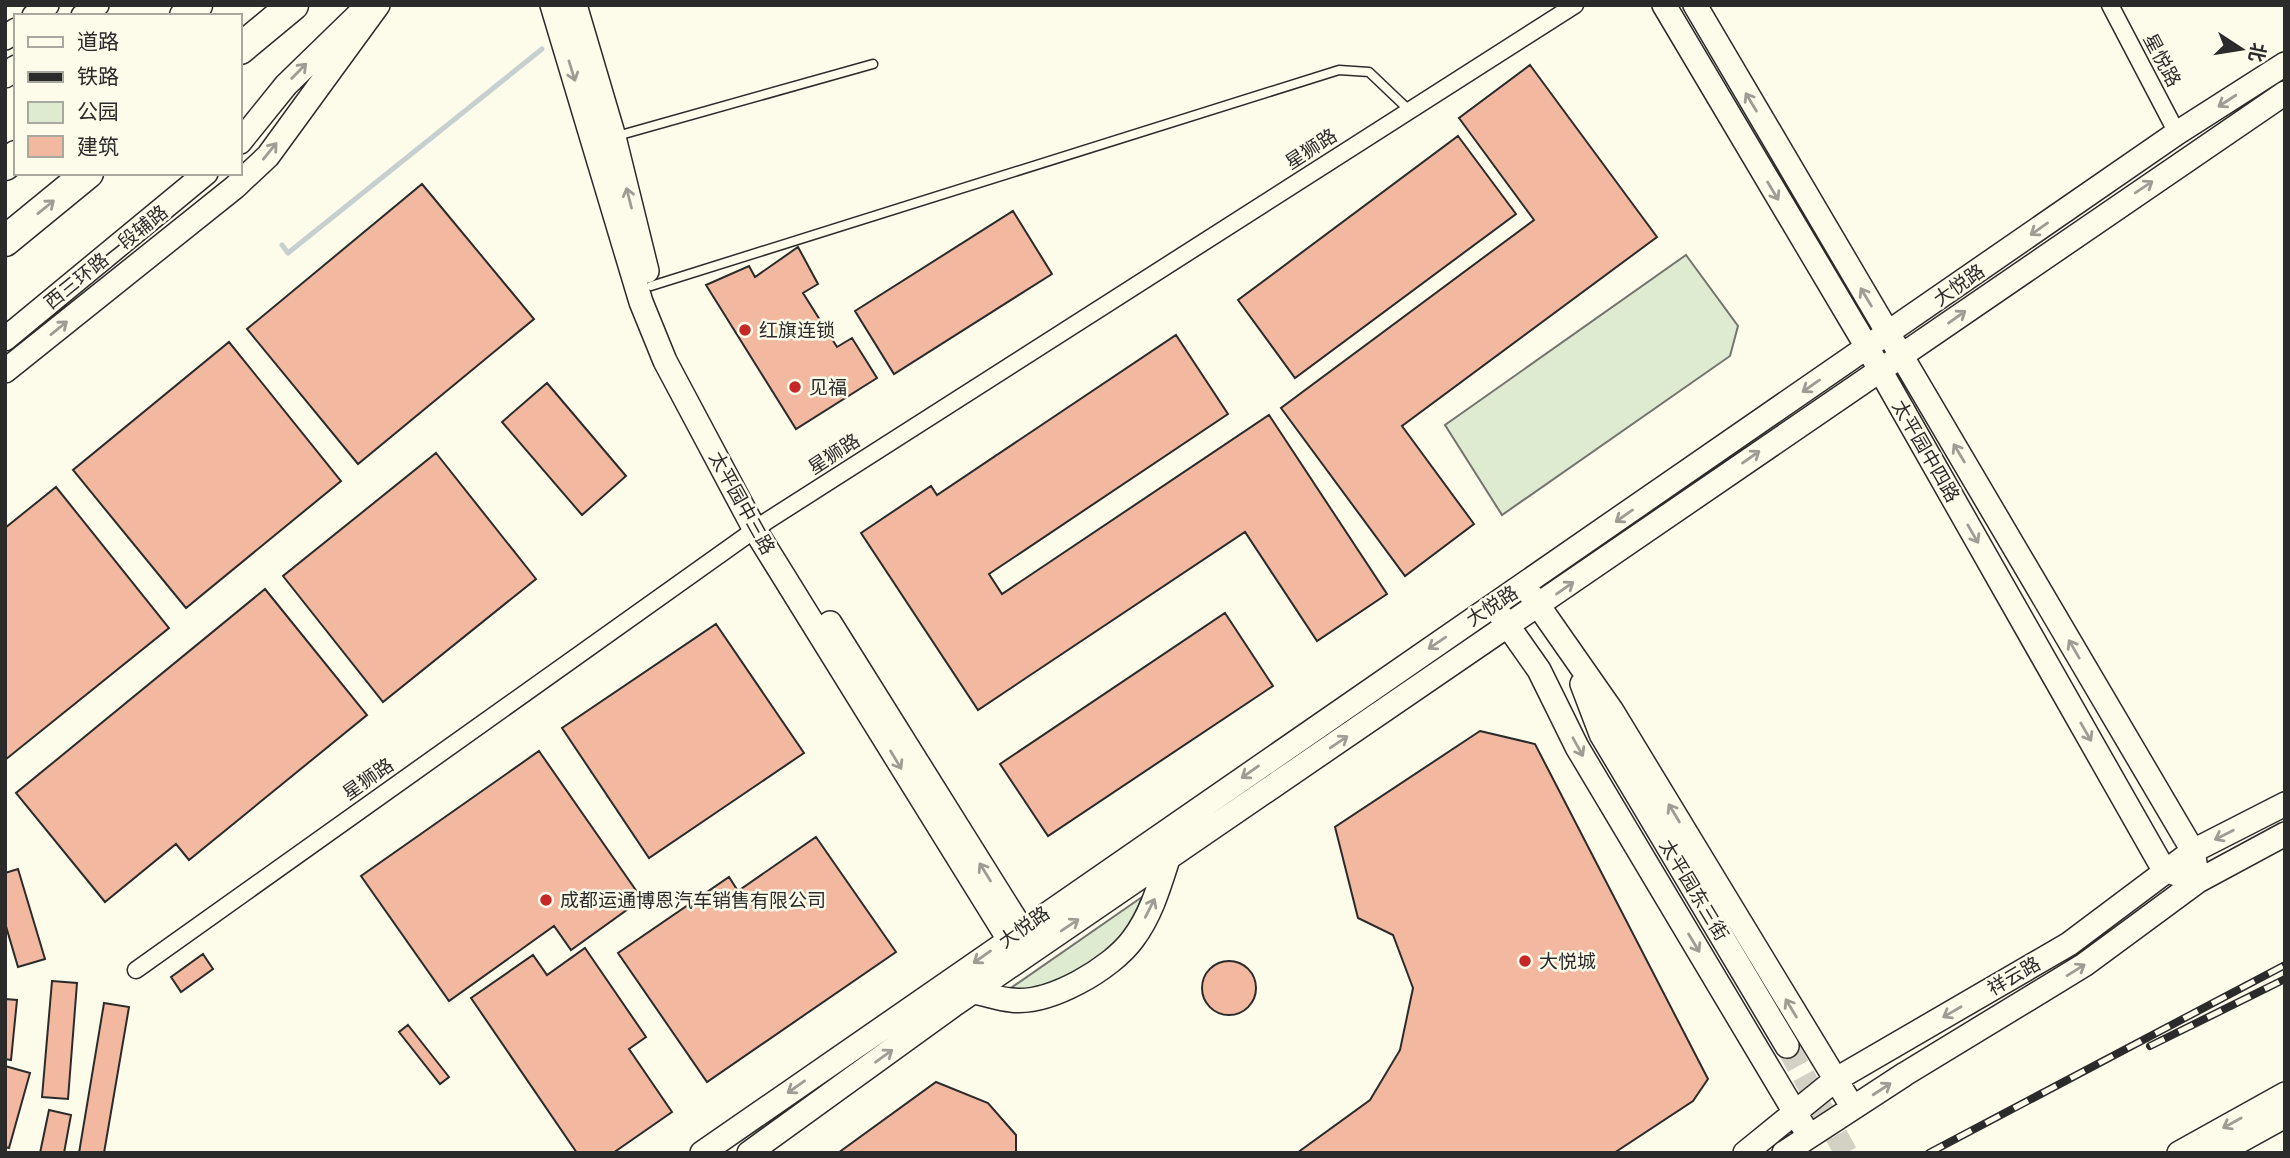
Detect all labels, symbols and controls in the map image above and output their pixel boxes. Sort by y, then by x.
legend [14,14,242,175]
north arrow [2206,14,2276,84]
text: 道路 [77,29,119,54]
street label: 星悦路 [2138,29,2186,91]
text: 北 [2244,41,2270,64]
one-way arrow [566,59,579,81]
one-way arrow [291,63,308,80]
text: 铁路 [77,64,119,89]
one-way arrow [1744,92,1758,112]
one-way arrow [2218,94,2238,108]
text: 公园 [77,99,119,124]
street label: 星狮路 [1281,124,1341,174]
text: 建筑 [77,134,119,159]
one-way arrow [263,143,278,161]
one-way arrow [1767,180,1781,200]
one-way arrow [2134,180,2153,194]
one-way arrow [622,187,635,209]
one-way arrow [37,199,55,215]
street label: 西三环路一段辅路 [40,200,172,314]
one-way arrow [2030,222,2049,236]
street label: 大悦路 [1929,259,1989,311]
one-way arrow [1859,288,1873,308]
one-way arrow [1947,310,1966,324]
place label: 红旗连锁 [759,319,835,342]
one-way arrow [49,321,67,336]
marker: 红旗连锁 [737,322,753,338]
place label: 见福 [809,376,847,399]
marker: 见福 [787,379,803,395]
one-way arrow [1802,379,1821,393]
street label: 太平园中四路 [1888,396,1964,506]
street label: 星狮路 [804,429,864,479]
one-way arrow [1952,444,1966,464]
street label: 太平园中三路 [704,448,780,558]
one-way arrow [1741,450,1760,464]
one-way arrow [1615,509,1635,523]
one-way arrow [1967,524,1981,544]
street label: 大悦路 [1462,581,1522,631]
one-way arrow [1555,581,1574,595]
one-way arrow [1428,636,1447,650]
one-way arrow [2067,640,2081,660]
one-way arrow [2080,721,2093,742]
one-way arrow [1329,735,1348,749]
one-way arrow [1572,736,1585,757]
one-way arrow [889,750,903,770]
street label: 星狮路 [338,753,398,805]
one-way arrow [1241,765,1260,779]
one-way arrow [1666,804,1680,824]
one-way arrow [2214,828,2235,842]
street label: 太平园东三街 [1655,835,1733,945]
one-way arrow [977,862,991,882]
place label: 成都运通博恩汽车销售有限公司 [560,889,826,912]
marker: 成都运通博恩汽车销售有限公司 [538,892,554,908]
one-way arrow [1144,898,1158,919]
street label: 大悦路 [994,901,1054,953]
one-way arrow [1060,918,1079,933]
one-way arrow [1687,932,1701,952]
one-way arrow [973,950,992,964]
place label: 大悦城 [1539,950,1596,973]
street label: 祥云路 [1984,952,2044,1000]
marker: 大悦城 [1517,953,1533,969]
one-way arrow [2066,962,2086,976]
one-way arrow [1784,998,1798,1018]
one-way arrow [1942,1006,1963,1019]
one-way arrow [874,1048,893,1063]
one-way arrow [787,1080,806,1094]
one-way arrow [1872,1081,1892,1095]
one-way arrow [2222,1117,2243,1130]

